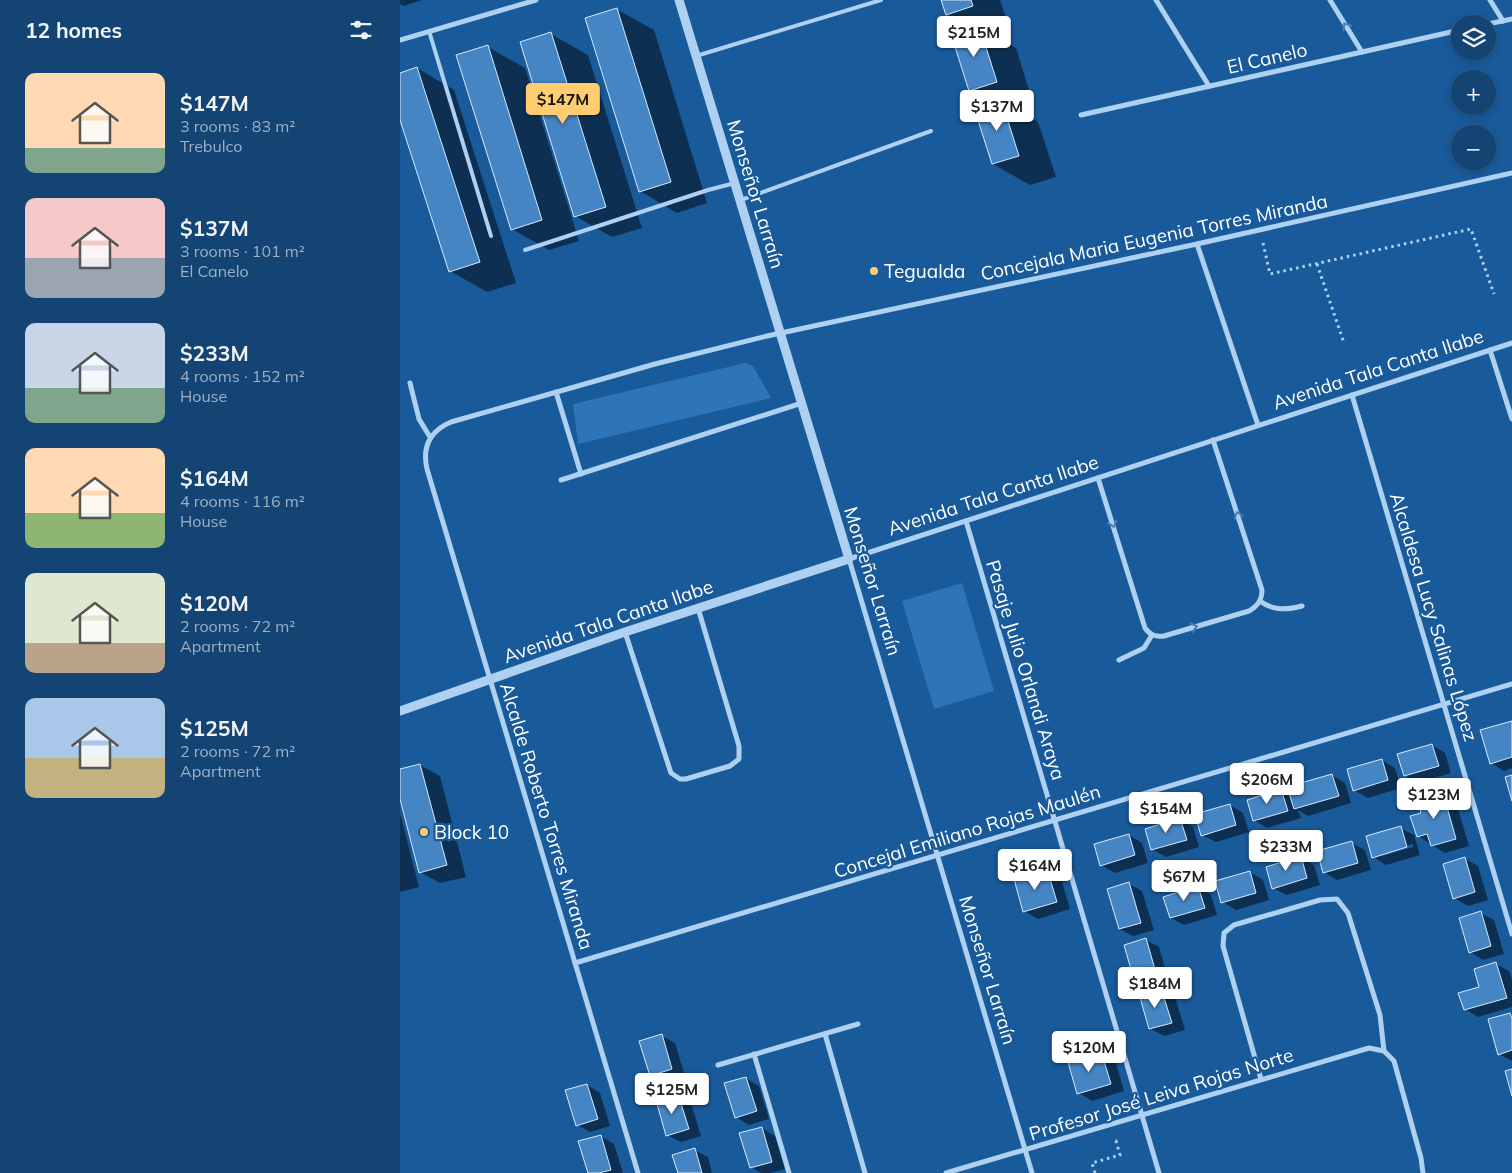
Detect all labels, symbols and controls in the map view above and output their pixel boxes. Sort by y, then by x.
pin: $215M [939,15,1009,58]
map controls [1451,15,1496,170]
button: layers [1451,15,1496,60]
icon: filters [347,16,375,44]
text: 12 homes [25,17,122,43]
text: $215M [948,22,1000,42]
one-way arrow [1343,23,1352,32]
street label: El Canelo [1225,37,1309,79]
button: + [1451,70,1496,115]
pin: $147M [528,82,598,125]
text: $147M [537,89,589,109]
text: $147M [180,90,249,116]
pin: $137M [962,90,1032,132]
icon: home [65,93,125,153]
text: $137M [971,96,1023,116]
text: 3 rooms · 83 m² [180,116,295,136]
street label: Monseñor Larraín [722,117,790,271]
button: − [1451,125,1496,170]
text: Trebulco [180,136,242,156]
street label: Concejala Maria Eugenia Torres Miranda [978,188,1330,286]
text: $137M [180,215,249,241]
icon: home [65,218,125,278]
text: 3 rooms · 101 m² [180,241,305,261]
place label: Tegualda [884,259,966,283]
text: El Canelo [180,261,249,281]
marker: Tegualda [868,265,880,277]
street label: Avenida Tala Canta Ilabe [1270,324,1486,414]
text: $233M [180,340,249,366]
icon: home [65,343,125,403]
text: 4 rooms · 152 m² [180,366,305,386]
text: House [180,386,227,406]
street label: Avenida Tala Canta Ilabe [885,450,1101,540]
text: $164M [180,465,249,491]
icon: home [65,468,125,528]
street label: Alcaldesa Lucy Salinas López [1385,490,1483,744]
text: 4 rooms · 116 m² [180,491,305,511]
street label: Monseñor Larraín [839,504,907,658]
text: House [180,511,227,531]
one-way arrow [1234,512,1244,520]
one-way arrow [1107,519,1117,528]
street label: Pasaje Julio Orlandi Araya [981,557,1071,783]
street label: Avenida Tala Canta Ilabe [500,574,716,668]
text: $120M [180,590,249,616]
icon: home [65,593,125,653]
text: 2 rooms · 72 m² [180,616,295,636]
one-way arrow [1190,623,1198,633]
text: Apartment [180,636,261,656]
street label: Alcalde Roberto Torres Miranda [495,680,599,952]
text: $125M [180,715,249,741]
icon: home [65,718,125,778]
text: 2 rooms · 72 m² [180,741,295,761]
text: Apartment [180,761,261,781]
pin: $206M [1232,762,1302,805]
text: $206M [1241,769,1293,789]
pin: $123M [1399,778,1469,820]
street label: Concejal Emiliano Rojas Maulén [831,779,1103,883]
text: $123M [1408,784,1460,804]
pin: $154M [1131,792,1201,834]
text: $154M [1140,798,1192,818]
place label: Block 10 [434,820,509,844]
marker: Block 10 [418,826,430,838]
pin: $233M [1251,830,1321,872]
text: $233M [1260,836,1312,856]
pin: $164M [1000,848,1070,891]
text: $164M [1009,855,1061,875]
pin: $67M [1154,860,1214,902]
text: $67M [1163,866,1205,886]
street label: Monseñor Larraín [954,893,1022,1047]
pin: $184M [1120,966,1190,1009]
text: $184M [1129,973,1181,993]
pin: $120M [1054,1030,1124,1073]
text: $120M [1063,1037,1115,1057]
street label: Profesor José Leiva Rojas Norte [1026,1042,1296,1146]
pin: $125M [637,1072,707,1115]
text: $125M [646,1079,698,1099]

